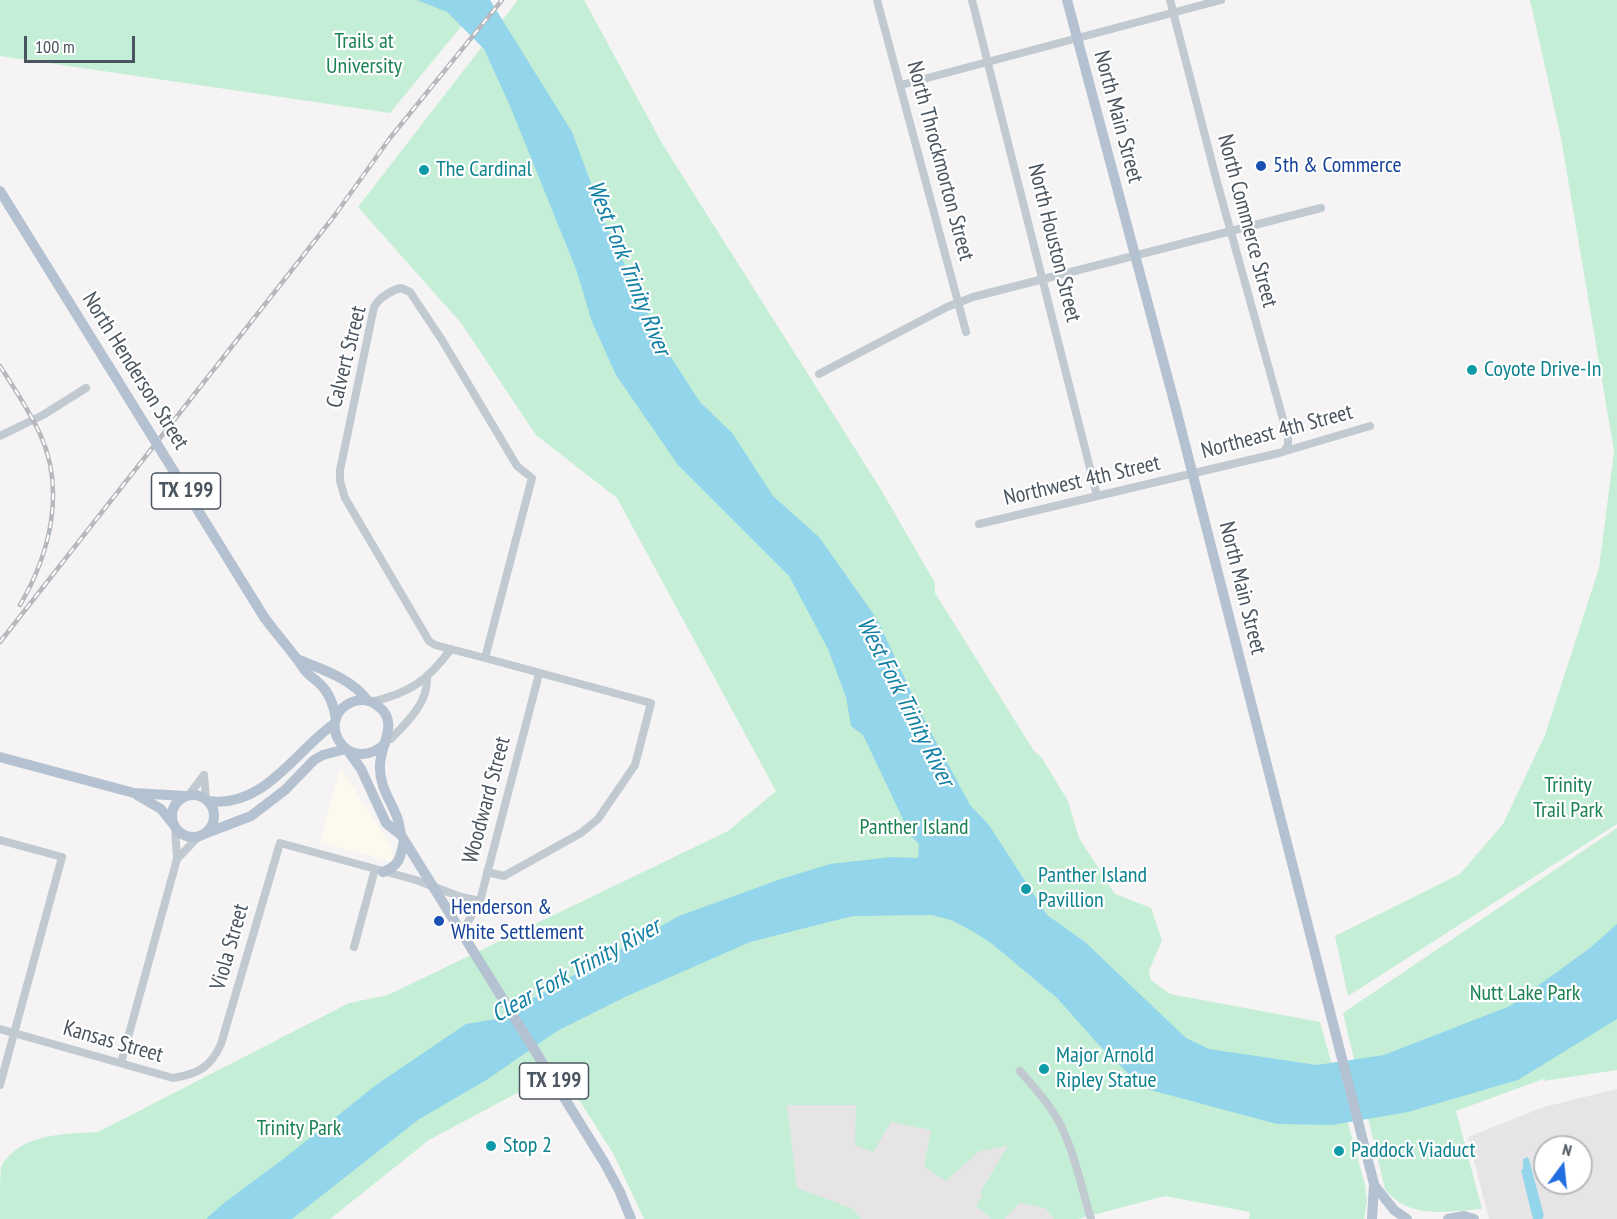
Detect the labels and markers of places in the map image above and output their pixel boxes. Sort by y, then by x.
place label: 5th & Commerce [1273,153,1402,179]
place label: The Cardinal [436,157,532,183]
marker: 5th & Commerce [1254,159,1268,173]
marker: The Cardinal [417,163,431,177]
place label: Coyote Drive-In [1484,357,1601,383]
marker: Coyote Drive-In [1465,363,1479,377]
place label: Panther Island Pavillion [1038,863,1147,914]
marker: Panther Island Pavillion [1019,882,1033,896]
place label: Henderson & White Settlement [451,895,584,946]
marker: Henderson & White Settlement [432,914,446,928]
place label: Major Arnold Ripley Statue [1056,1043,1157,1094]
marker: Major Arnold Ripley Statue [1037,1062,1051,1076]
place label: Stop 2 [503,1133,552,1159]
place label: Paddock Viaduct [1351,1138,1475,1164]
marker: Stop 2 [484,1139,498,1153]
marker: Paddock Viaduct [1332,1144,1346,1158]

